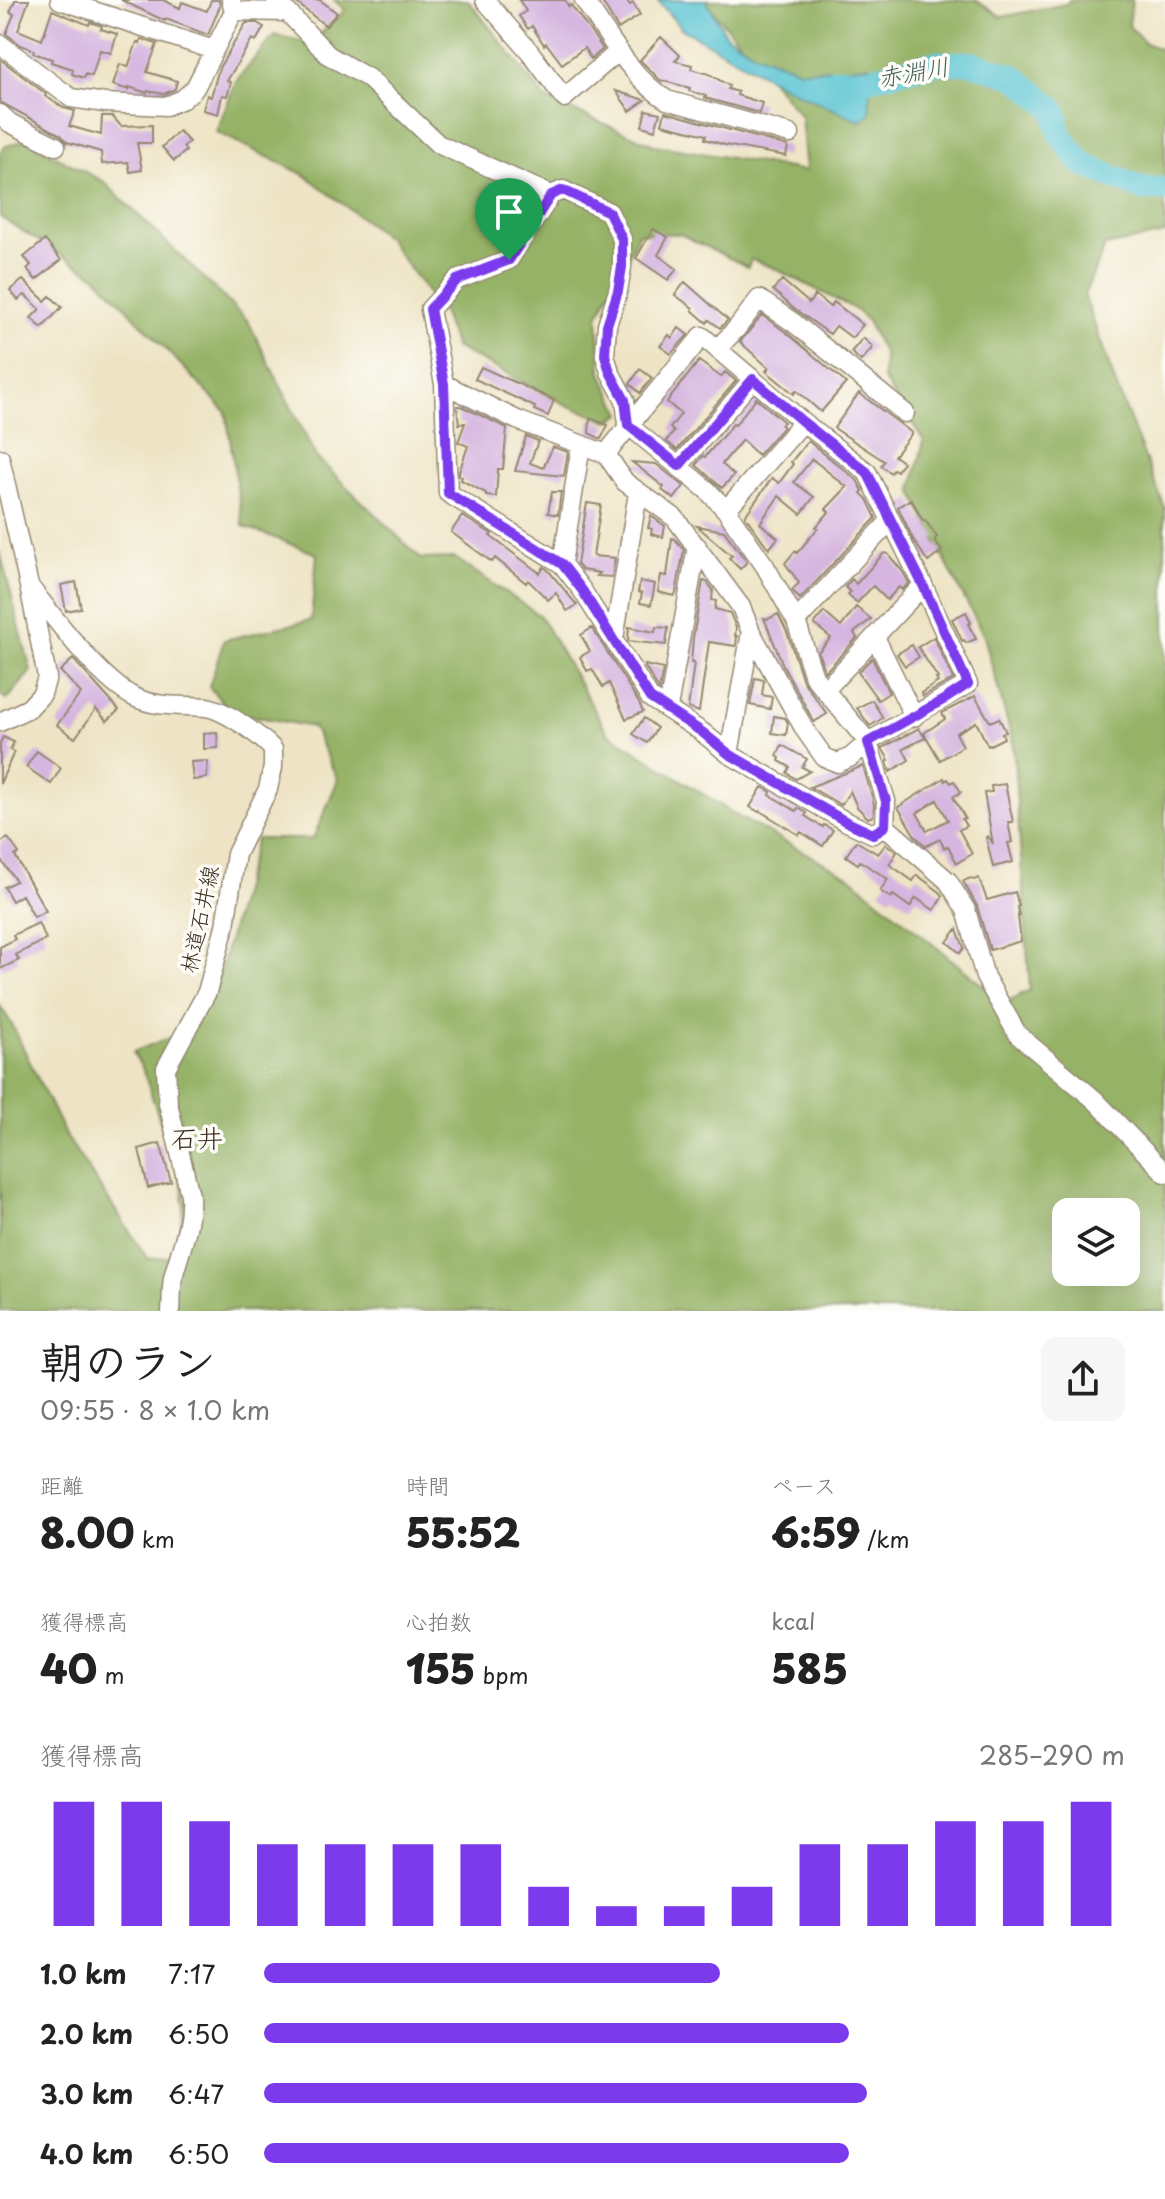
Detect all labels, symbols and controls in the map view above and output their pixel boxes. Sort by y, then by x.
water label: 赤淵川 [874,47,952,95]
pin [475,178,543,260]
icon: arrive [487,190,531,234]
street label: 林道石井線 [170,862,226,976]
district label: 石井 [171,1118,223,1157]
map controls [1052,1198,1140,1286]
button: layers [1052,1198,1140,1286]
text: 朝のラン [40,1327,216,1393]
button: share [1041,1337,1125,1421]
text: 09:55 · 8 × 1.0 km [40,1390,270,1429]
text: 距離 [40,1468,84,1501]
text: 時間 [406,1468,450,1501]
text: ペース [771,1468,836,1501]
text: 8.00 [40,1501,134,1562]
text: 55:52 [406,1501,520,1562]
text: 6:59 [771,1501,860,1562]
text: km [134,1522,175,1555]
text: /km [860,1522,909,1555]
text: 獲得標高 [40,1604,128,1637]
text: 心拍数 [406,1604,472,1637]
text: kcal [771,1604,815,1637]
text: 40 [40,1637,97,1698]
text: 155 [406,1637,476,1698]
text: 585 [771,1637,848,1698]
text: m [97,1658,124,1691]
text: bpm [476,1658,528,1691]
text: 獲得標高 [40,1735,144,1774]
text: 285–290 m [979,1735,1125,1774]
text: 1.0 km [40,1954,127,1993]
text: 7:17 [168,1954,215,1993]
text: 2.0 km [40,2014,133,2053]
text: 6:50 [168,2014,229,2053]
text: 3.0 km [40,2074,133,2113]
text: 6:47 [168,2074,224,2113]
text: 4.0 km [40,2134,133,2173]
text: 6:50 [168,2134,229,2173]

